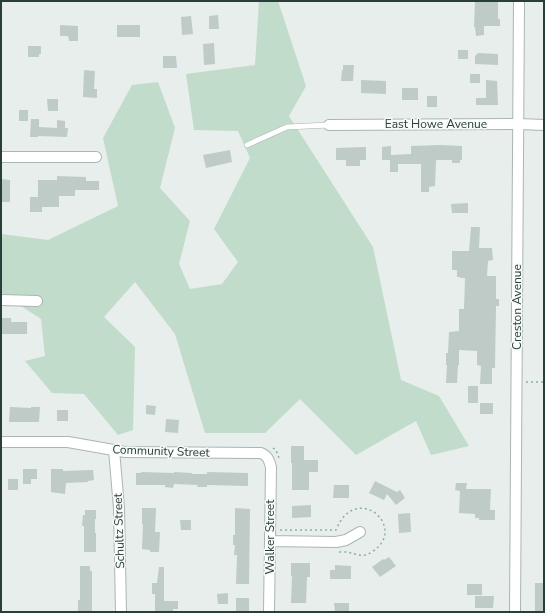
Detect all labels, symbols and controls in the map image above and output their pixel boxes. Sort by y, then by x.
street label: East Howe Avenue [385,116,487,132]
street label: Creston Avenue [509,264,525,350]
street label: Community Street [112,441,211,461]
street label: Schultz Street [110,492,128,569]
street label: Walker Street [262,499,278,574]

